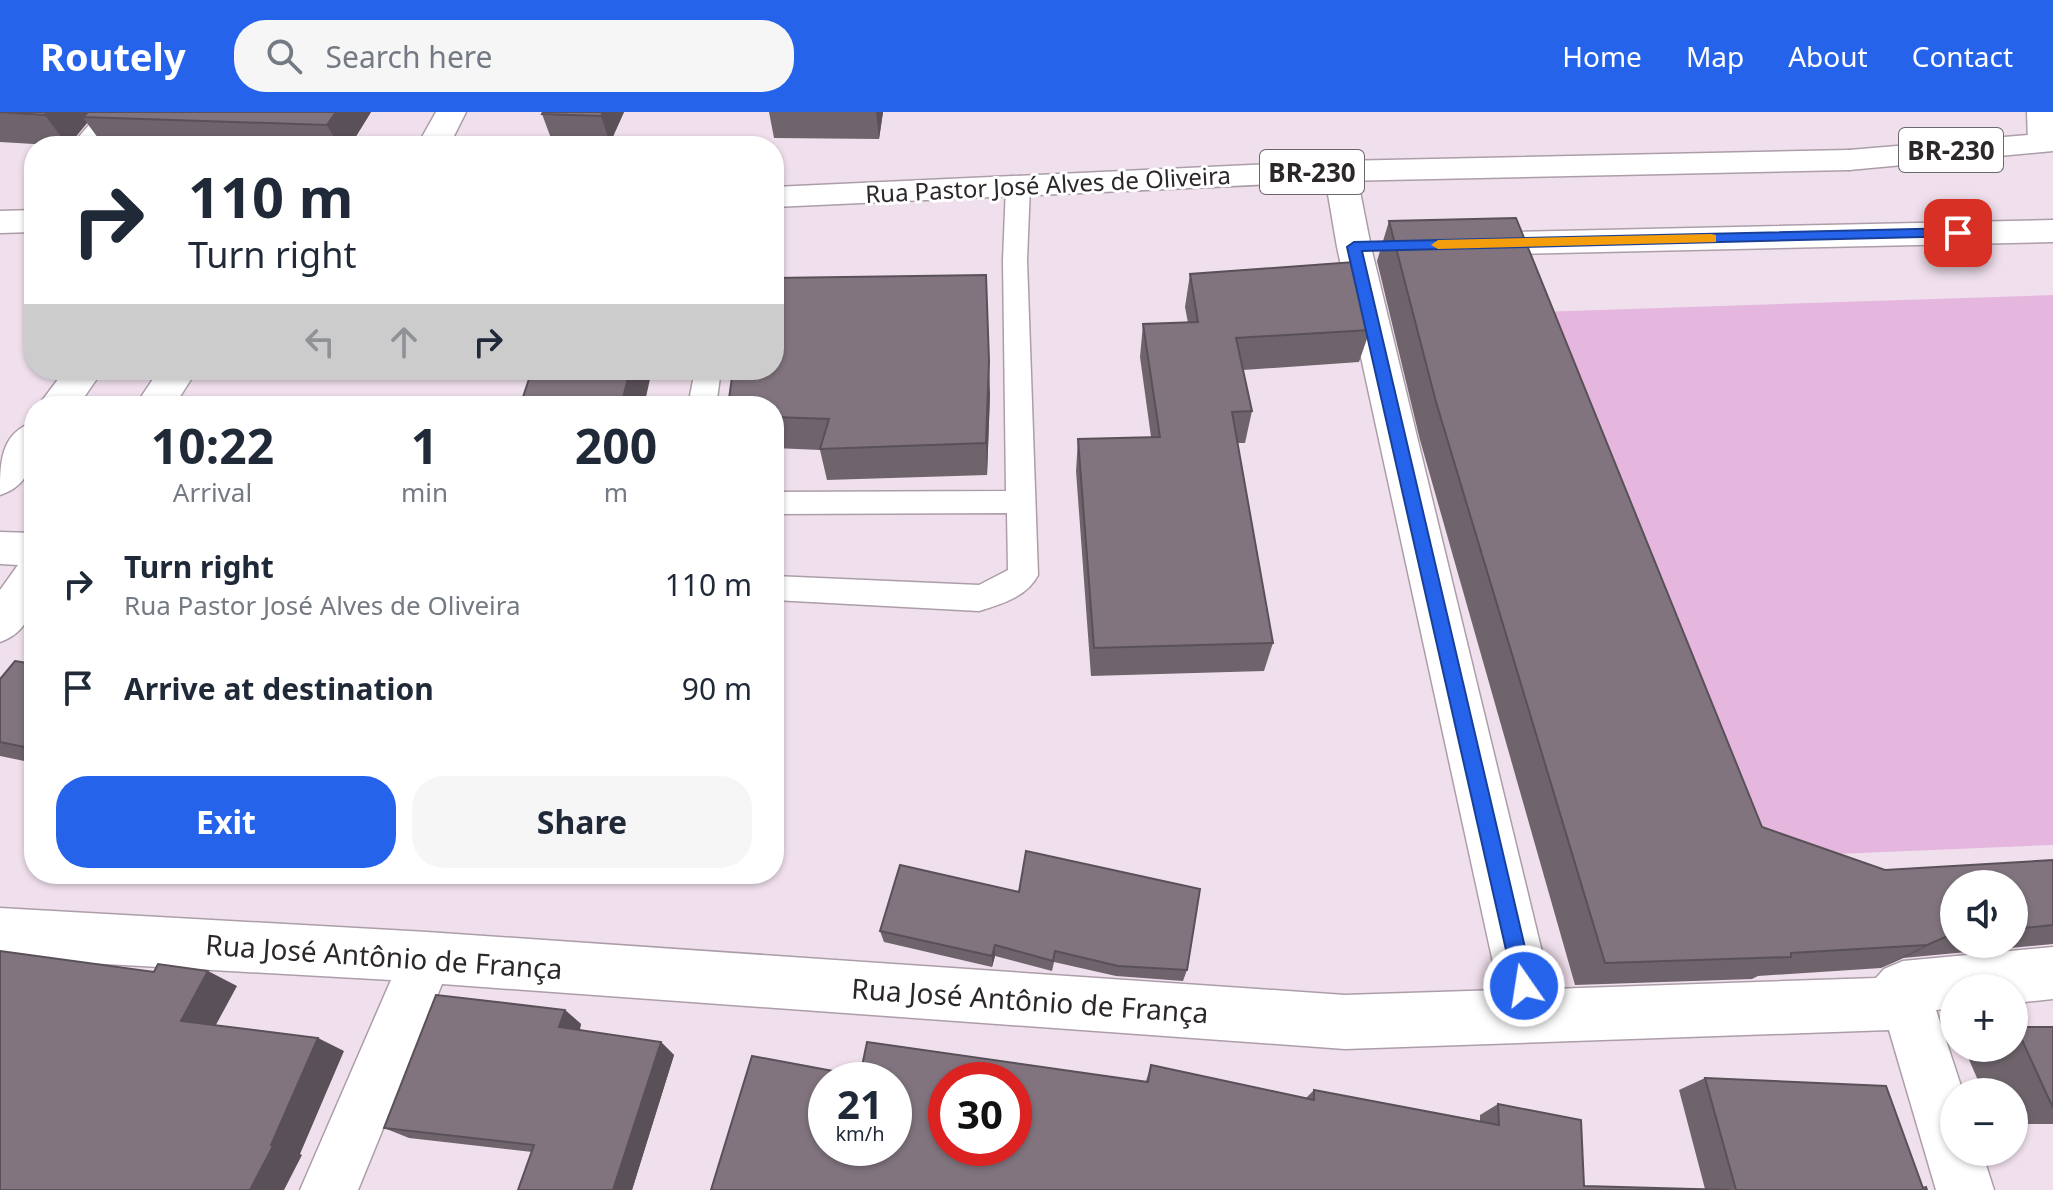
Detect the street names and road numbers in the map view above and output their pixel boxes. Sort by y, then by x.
road number: BR-230 [1899,128,2003,172]
road number: BR-230 [1260,150,1364,194]
street label: Rua Pastor José Alves de Oliveira [864,158,1232,210]
street label: Rua José Antônio de França [204,925,564,987]
street label: Rua José Antônio de França [850,969,1210,1031]

